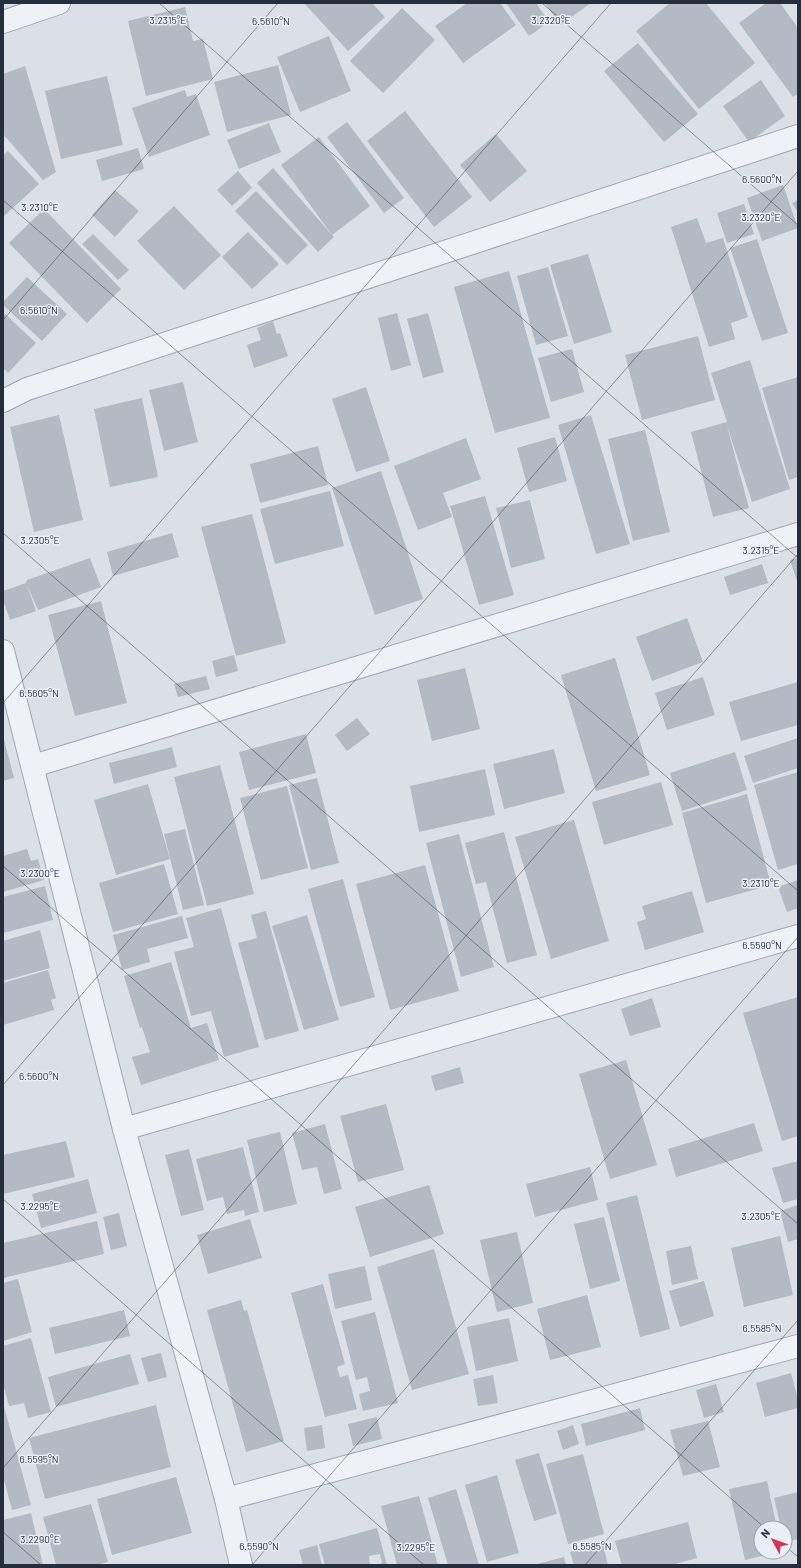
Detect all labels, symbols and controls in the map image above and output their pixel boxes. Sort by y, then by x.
text: 3.2315°E [150,14,186,26]
text: 3.2320°E [531,14,571,26]
text: 6.5610°N [252,15,290,27]
text: 6.5600°N [742,173,782,185]
text: 3.2310°E [21,201,59,213]
text: 3.2320°E [741,211,781,223]
text: 6.5610°N [20,304,58,316]
text: 3.2305°E [20,534,60,546]
text: 3.2315°E [743,544,779,556]
text: 6.5605°N [19,687,59,699]
text: 3.2300°E [20,867,60,879]
text: 3.2310°E [742,877,780,889]
text: 6.5590°N [742,939,782,951]
text: 6.5600°N [19,1070,59,1082]
text: 3.2295°E [21,1200,59,1212]
text: 3.2305°E [741,1210,781,1222]
text: 6.5585°N [742,1322,782,1334]
text: 6.5595°N [19,1453,59,1465]
north arrow [753,1520,793,1560]
text: N [758,1526,772,1540]
text: 3.2290°E [20,1533,60,1545]
text: 6.5590°N [239,1540,279,1552]
text: 6.5585°N [572,1540,612,1552]
text: 3.2295°E [397,1541,435,1553]

